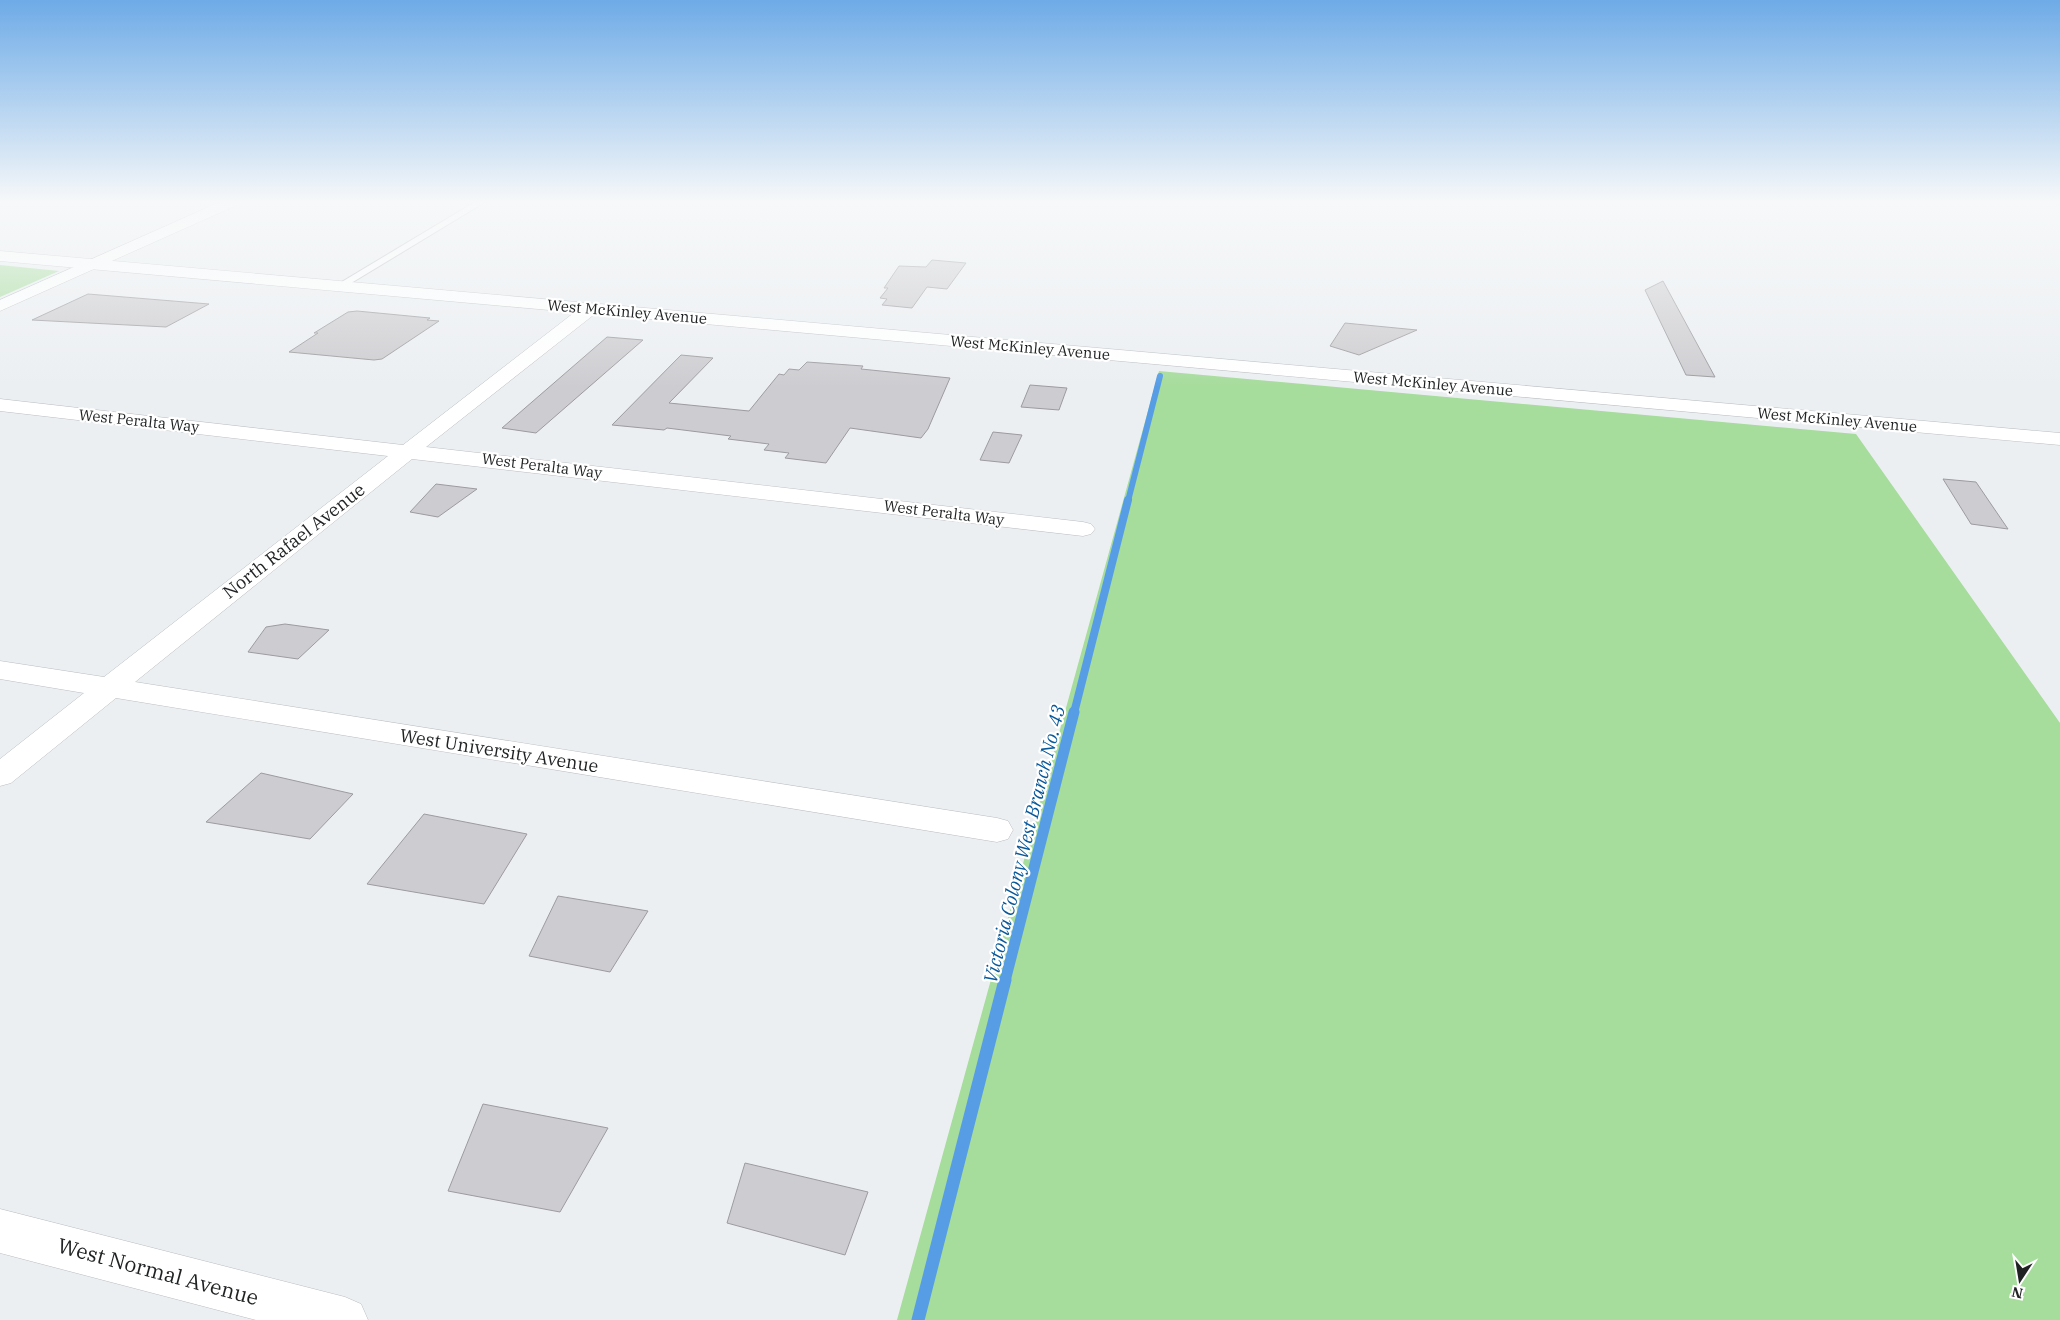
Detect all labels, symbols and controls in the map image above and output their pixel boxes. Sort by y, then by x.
street label: West McKinley Avenue [546,295,708,328]
street label: West McKinley Avenue [949,331,1111,364]
street label: West McKinley Avenue [1352,367,1514,400]
street label: West McKinley Avenue [1756,403,1918,436]
street label: West Peralta Way [78,405,200,436]
street label: West Peralta Way [481,449,603,482]
street label: North Rafael Avenue [218,478,369,603]
street label: West Peralta Way [883,496,1005,529]
water label: Victoria Colony West Branch No. 43 [978,702,1070,986]
street label: West University Avenue [398,723,600,778]
street label: West Normal Avenue [55,1231,262,1311]
north arrow [1995,1255,2045,1305]
text: N [2010,1283,2025,1303]

